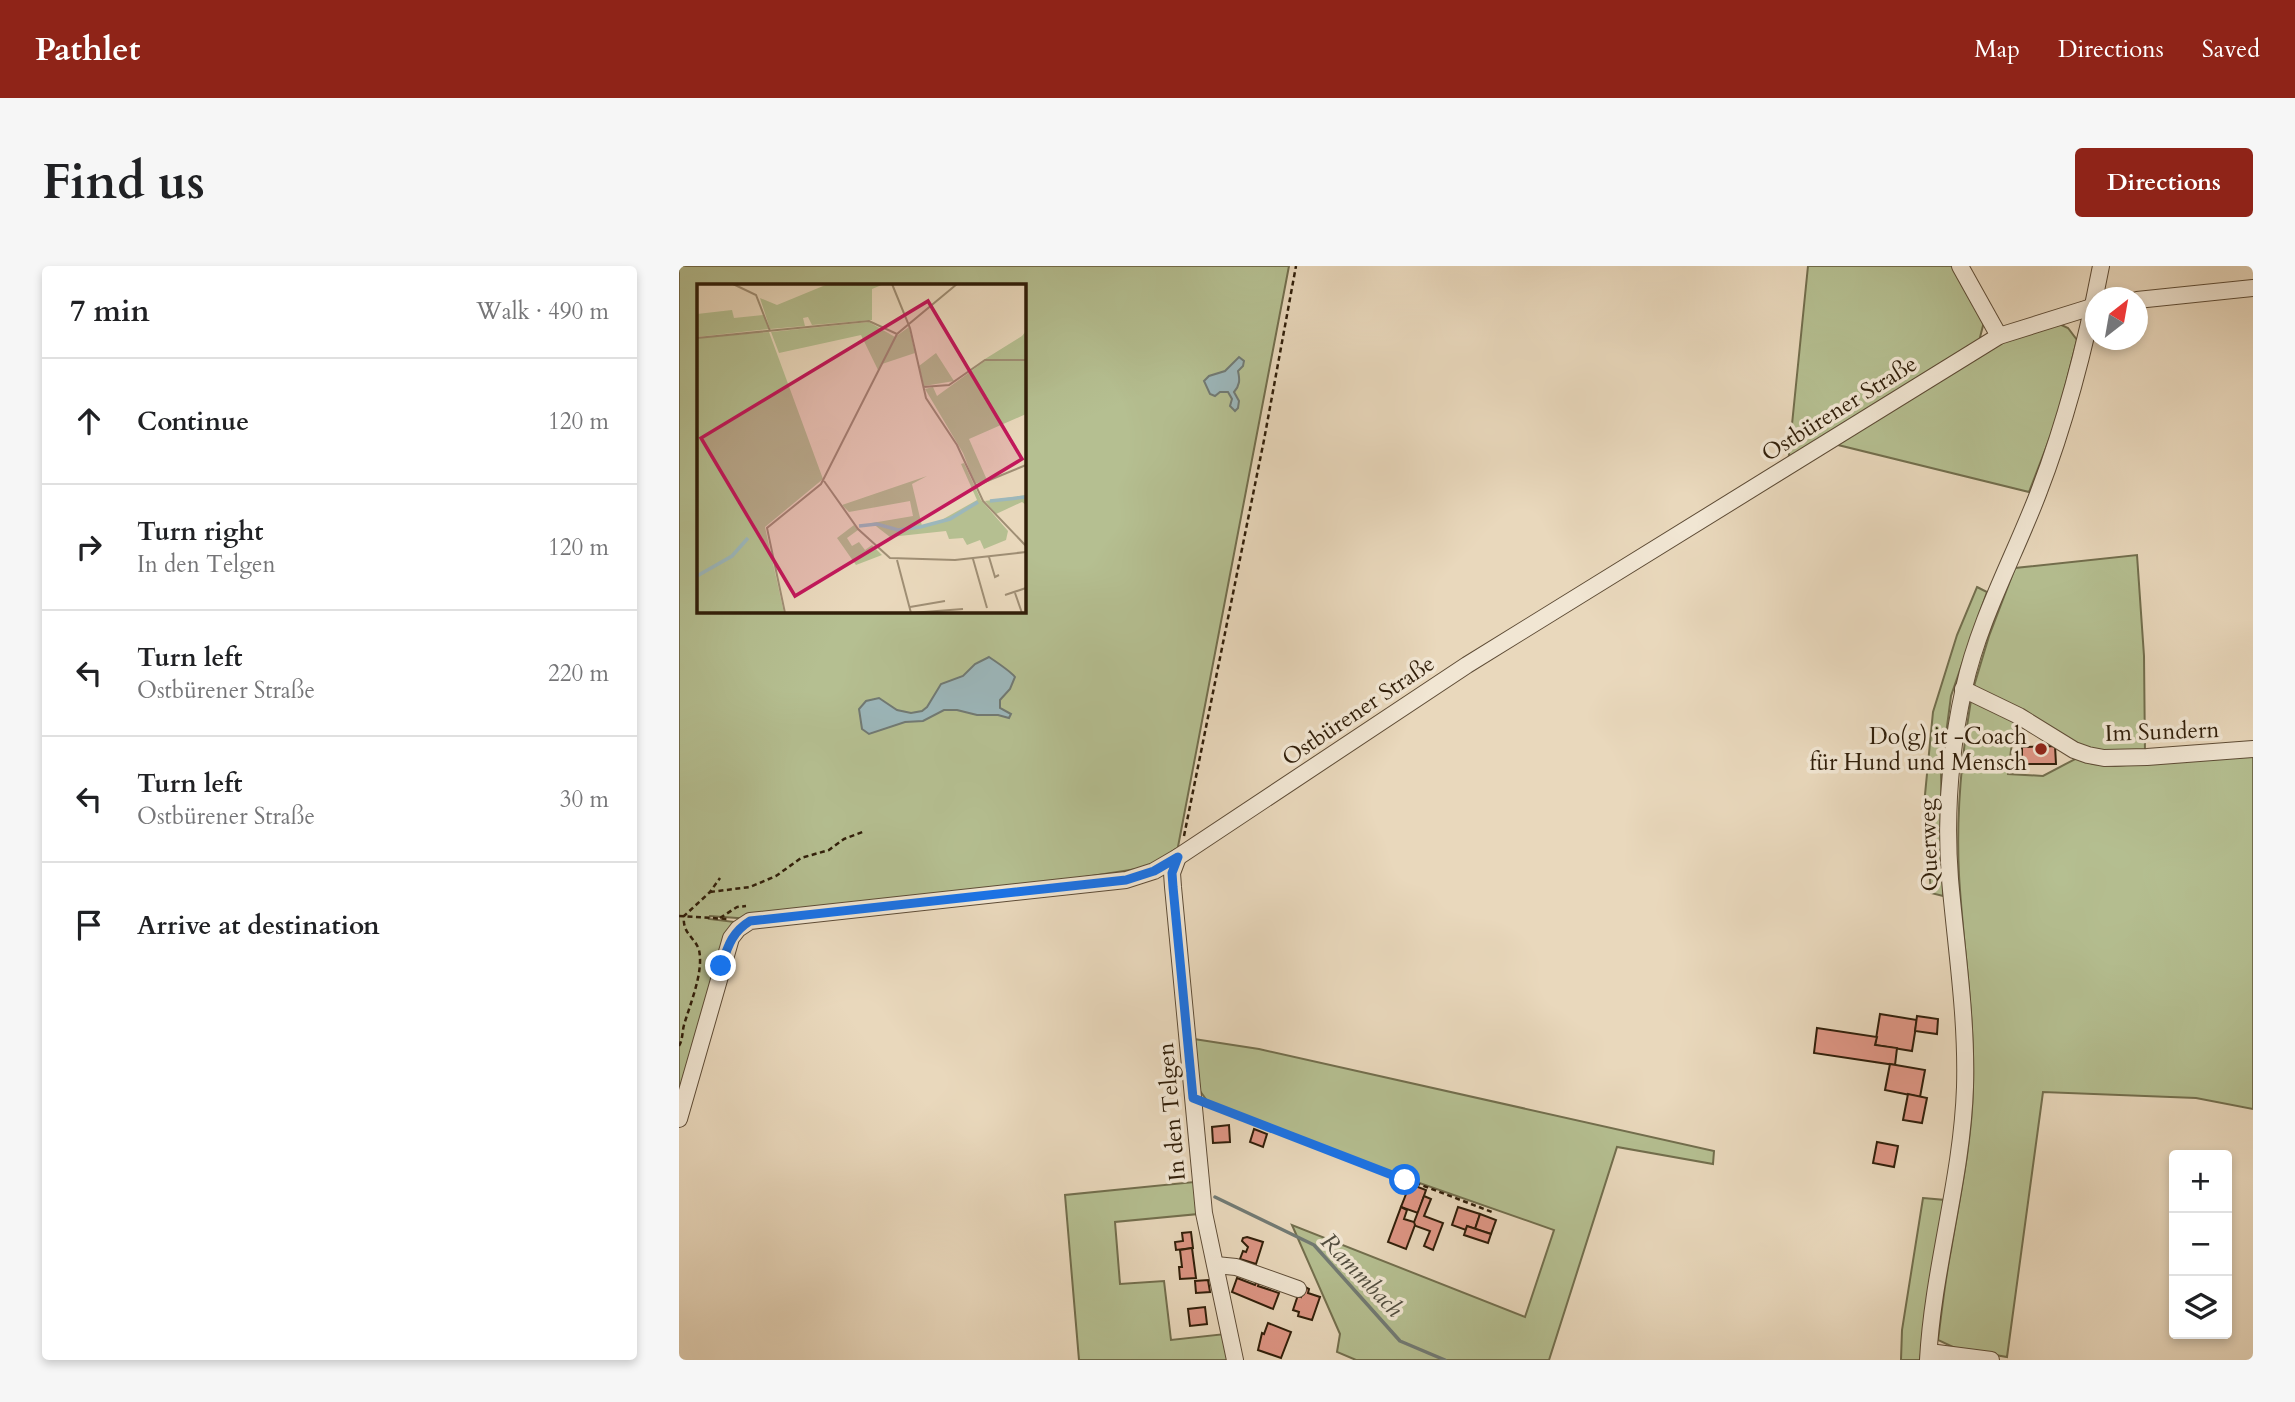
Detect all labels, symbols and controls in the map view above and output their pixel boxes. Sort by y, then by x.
text: Pathlet [35,27,140,72]
text: Map [1974,33,2020,66]
text: Directions [2058,33,2164,66]
text: Saved [2202,33,2260,66]
button: Directions [2075,148,2253,217]
text: Find us [42,149,205,216]
inset map [697,284,1025,612]
north arrow [2085,287,2148,350]
text: 7 min [70,291,150,332]
text: Walk · 490 m [476,296,609,327]
street label: Ostbürener Straße [1756,348,1923,469]
icon: ahead [70,402,108,440]
text: Continue [137,404,249,439]
text: 120 m [548,406,609,437]
text: Turn right [137,514,264,549]
icon: right [70,528,108,566]
text: 120 m [548,532,609,563]
text: In den Telgen [137,549,276,580]
text: Turn left [137,640,242,675]
street label: Ostbürener Straße [1276,648,1441,773]
icon: left [70,654,108,692]
text: 220 m [548,658,609,689]
text: Ostbürener Straße [137,675,315,706]
street label: Im Sundern [2104,714,2220,749]
place label: Do(g) it -Coach für Hund und Mensch [1809,721,2027,778]
marker: Do(g) it -Coach für Hund und Mensch [2033,741,2049,757]
text: Turn left [137,766,242,801]
icon: left [70,780,108,818]
text: 30 m [560,784,609,815]
street label: Querweg [1911,798,1946,892]
text: Ostbürener Straße [137,801,315,832]
icon: arrive [70,906,108,944]
text: Arrive at destination [137,908,380,943]
route end [705,950,736,981]
street label: In den Telgen [1150,1042,1193,1182]
map controls [2169,1150,2232,1339]
button: + [2169,1150,2232,1213]
route start [1389,1164,1420,1195]
button: − [2169,1213,2232,1276]
water label: Rammbach [1313,1226,1411,1325]
button: layers [2169,1276,2232,1339]

